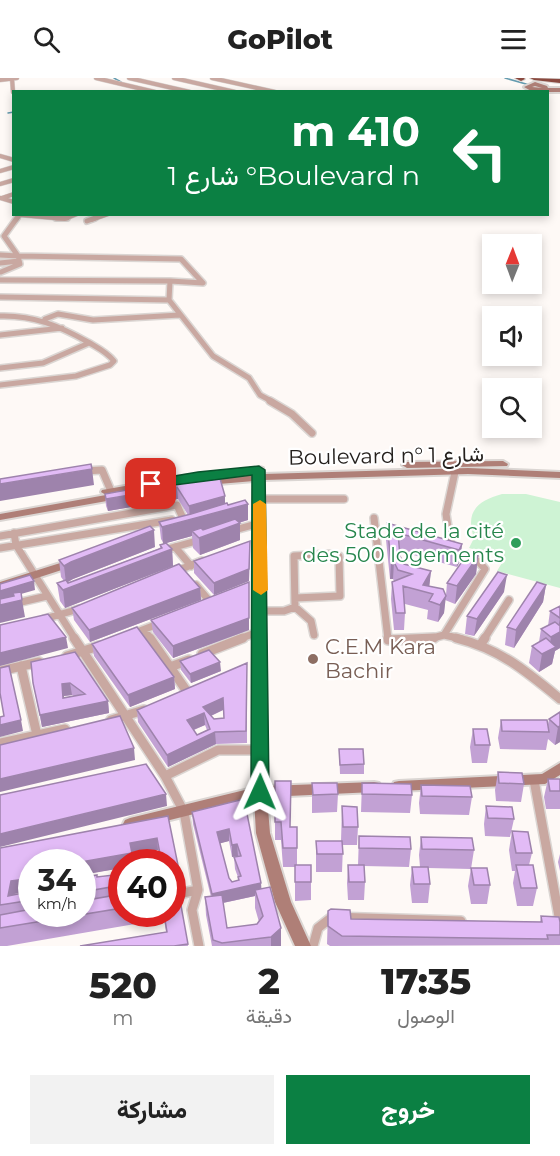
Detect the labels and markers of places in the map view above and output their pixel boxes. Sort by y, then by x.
pin [125,458,176,509]
place label: Stade de la cité des 500 logements [302,518,504,567]
marker: Stade de la cité des 500 logements [509,536,523,550]
place label: C.E.M Kara Bachir [325,634,436,683]
marker: C.E.M Kara Bachir [306,652,320,666]

